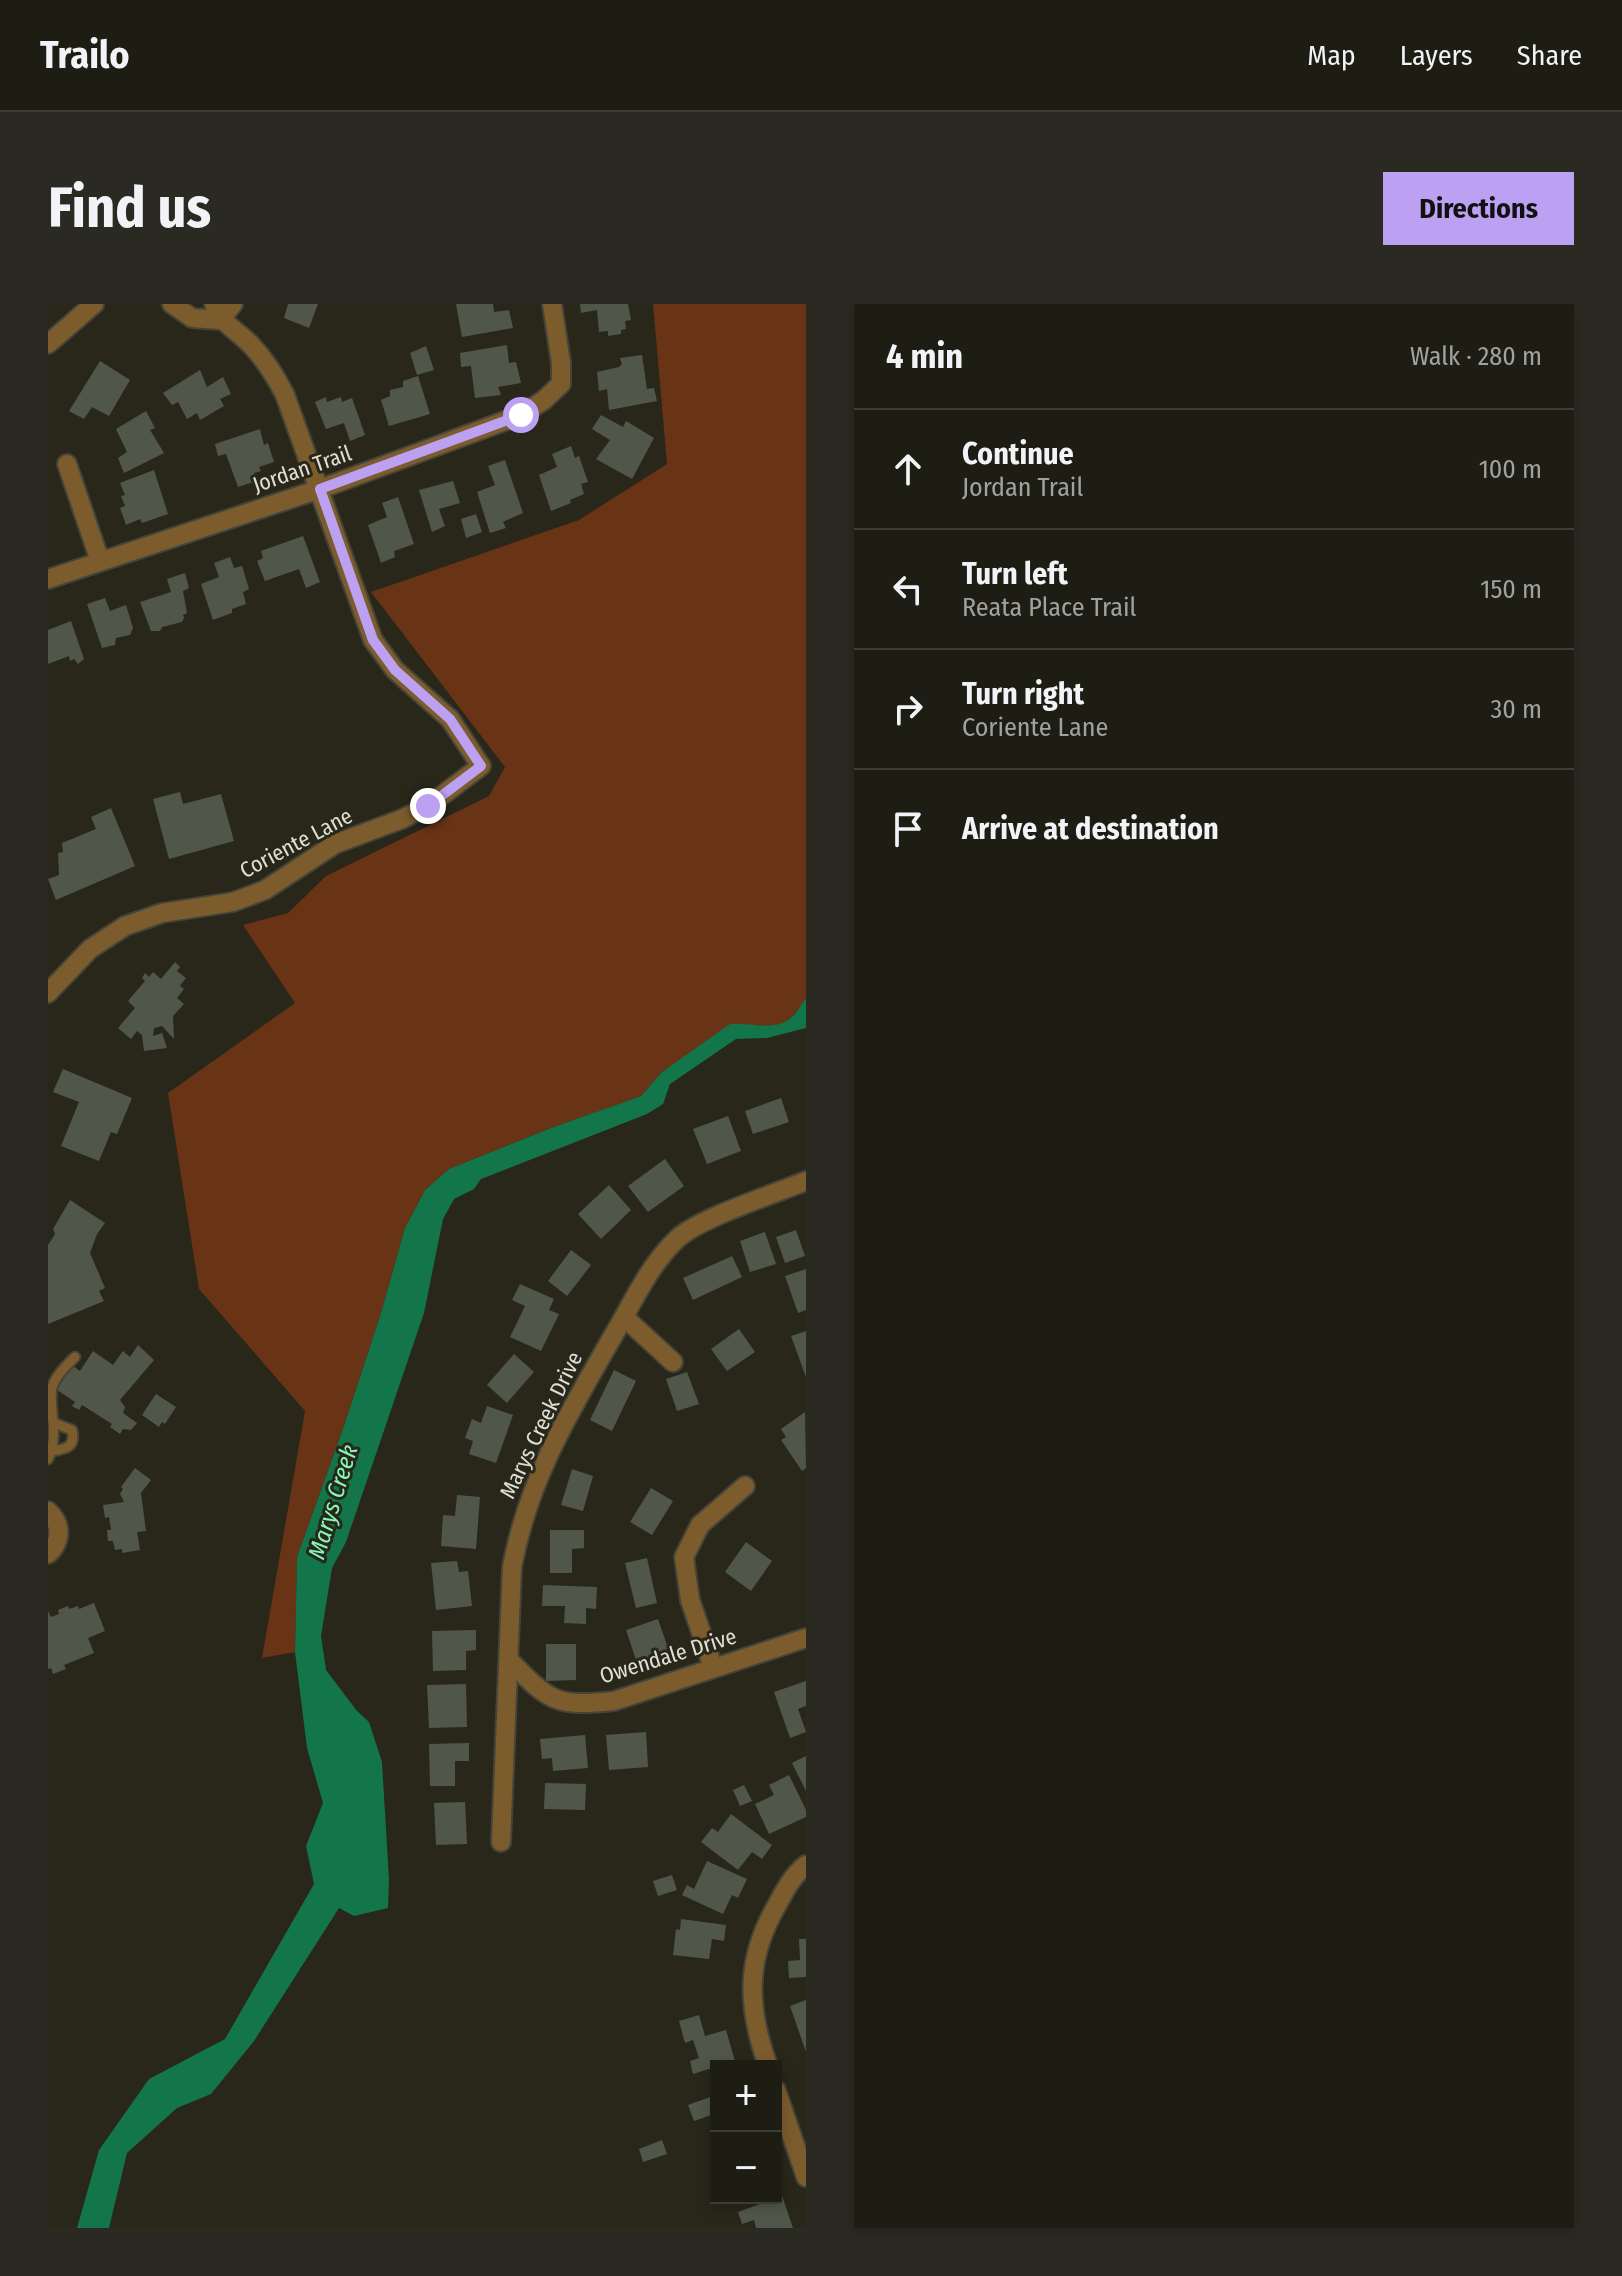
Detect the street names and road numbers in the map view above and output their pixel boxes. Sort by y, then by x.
street label: Jordan Trail [249,439,355,498]
street label: Coriente Lane [235,802,357,884]
street label: Marys Creek Drive [494,1347,588,1503]
street label: Owendale Drive [596,1622,740,1690]

